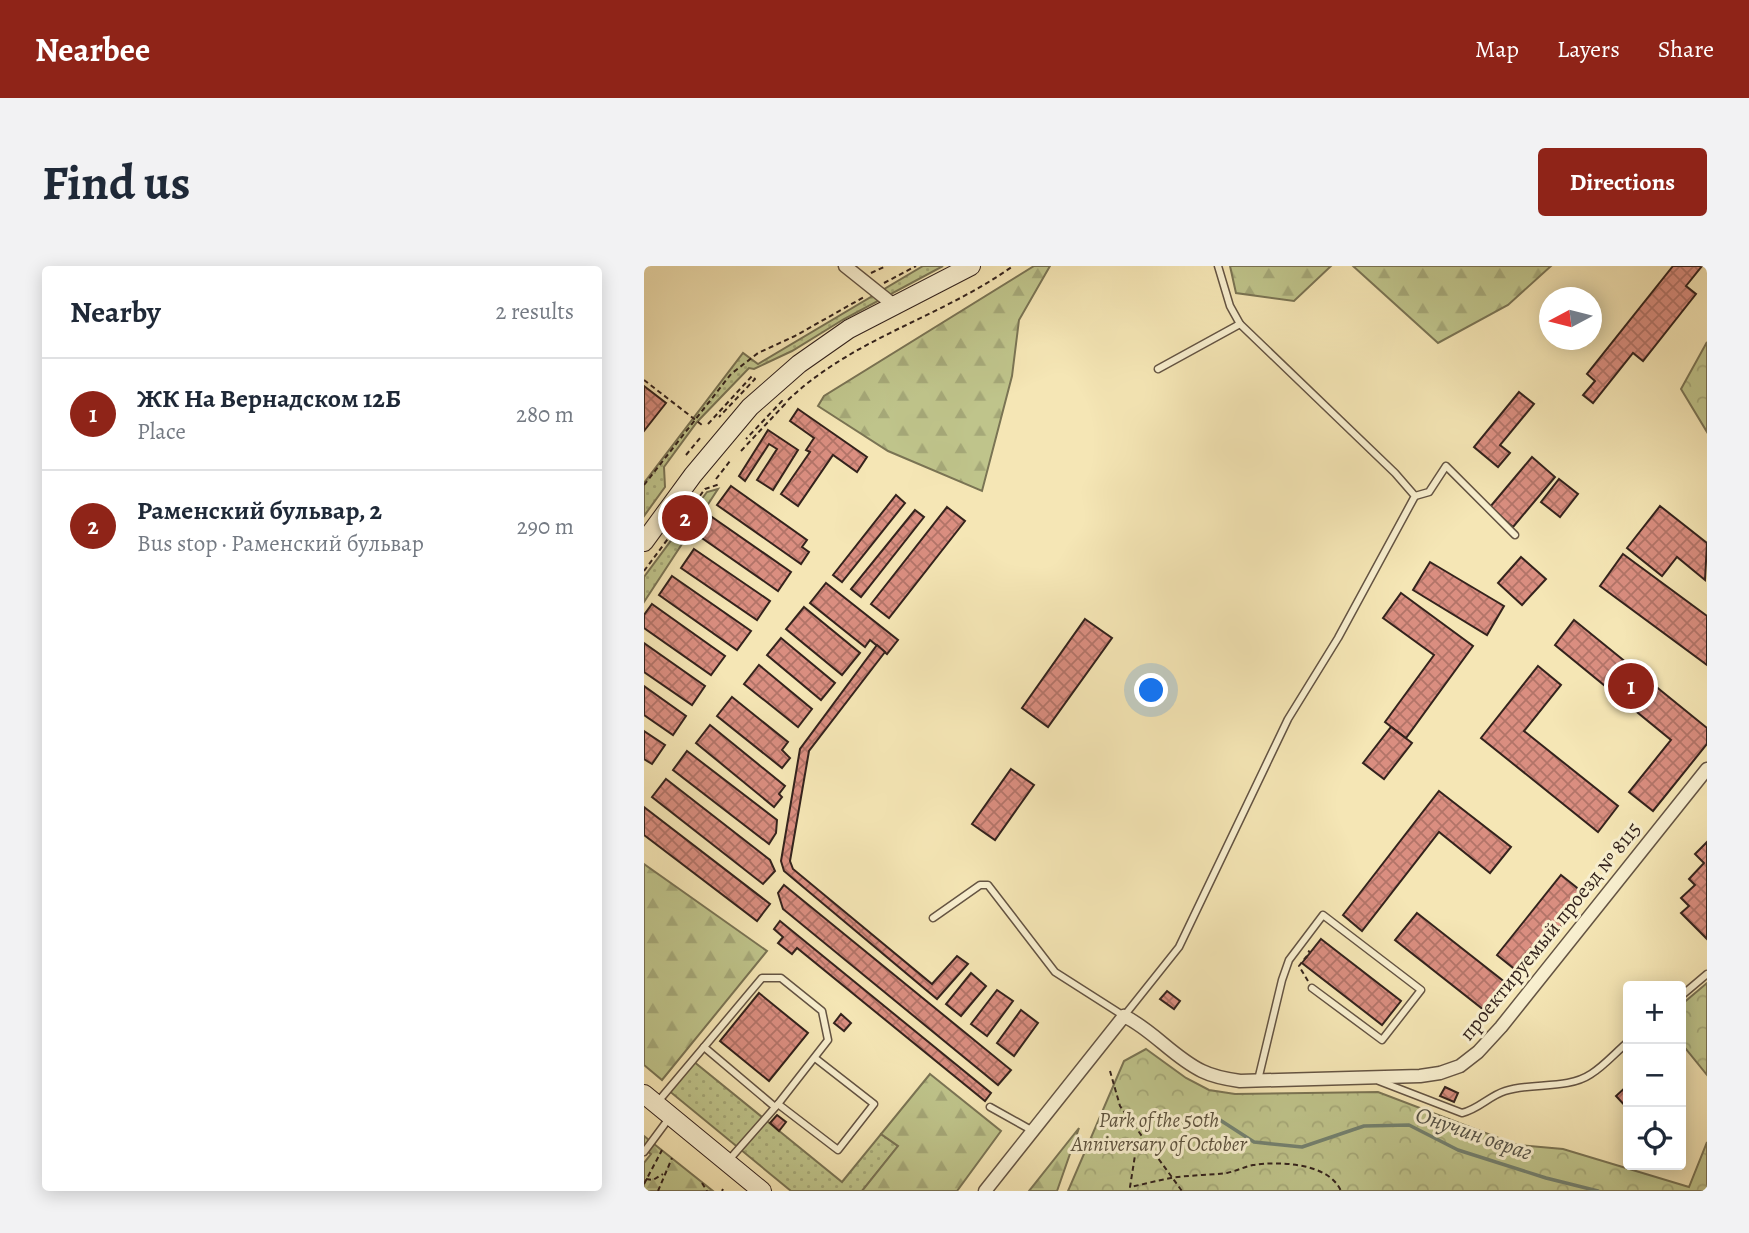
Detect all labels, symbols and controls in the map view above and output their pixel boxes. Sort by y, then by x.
text: Nearbee [35,27,150,72]
text: Map [1475,33,1519,65]
text: Layers [1557,33,1620,65]
text: Share [1658,33,1714,65]
button: Directions [1538,148,1707,216]
text: Find us [42,149,190,216]
north arrow [1539,287,1602,350]
text: Nearby [70,292,161,332]
text: 2 results [496,296,574,327]
text: ЖК На Вернадском 12Б [137,381,401,416]
text: 1 [89,399,97,430]
text: 280 m [516,399,574,430]
text: Place [137,416,186,447]
pin: 2 [662,492,708,544]
text: Раменский бульвар, 2 [137,493,382,528]
text: 2 [87,511,99,542]
text: 290 m [517,511,574,542]
text: Bus stop · Раменский бульвар [137,528,424,559]
pin: 1 [1608,660,1654,712]
your location [1134,673,1168,707]
street label: проектируемый проезд № 8115 [1453,816,1647,1046]
map controls [1623,981,1686,1170]
button: + [1623,981,1686,1044]
button: − [1623,1044,1686,1107]
water label: Онучин овраг [1411,1099,1536,1168]
park label: Park of the 50th Anniversary of October [1070,1106,1247,1158]
button: locate [1623,1107,1686,1170]

